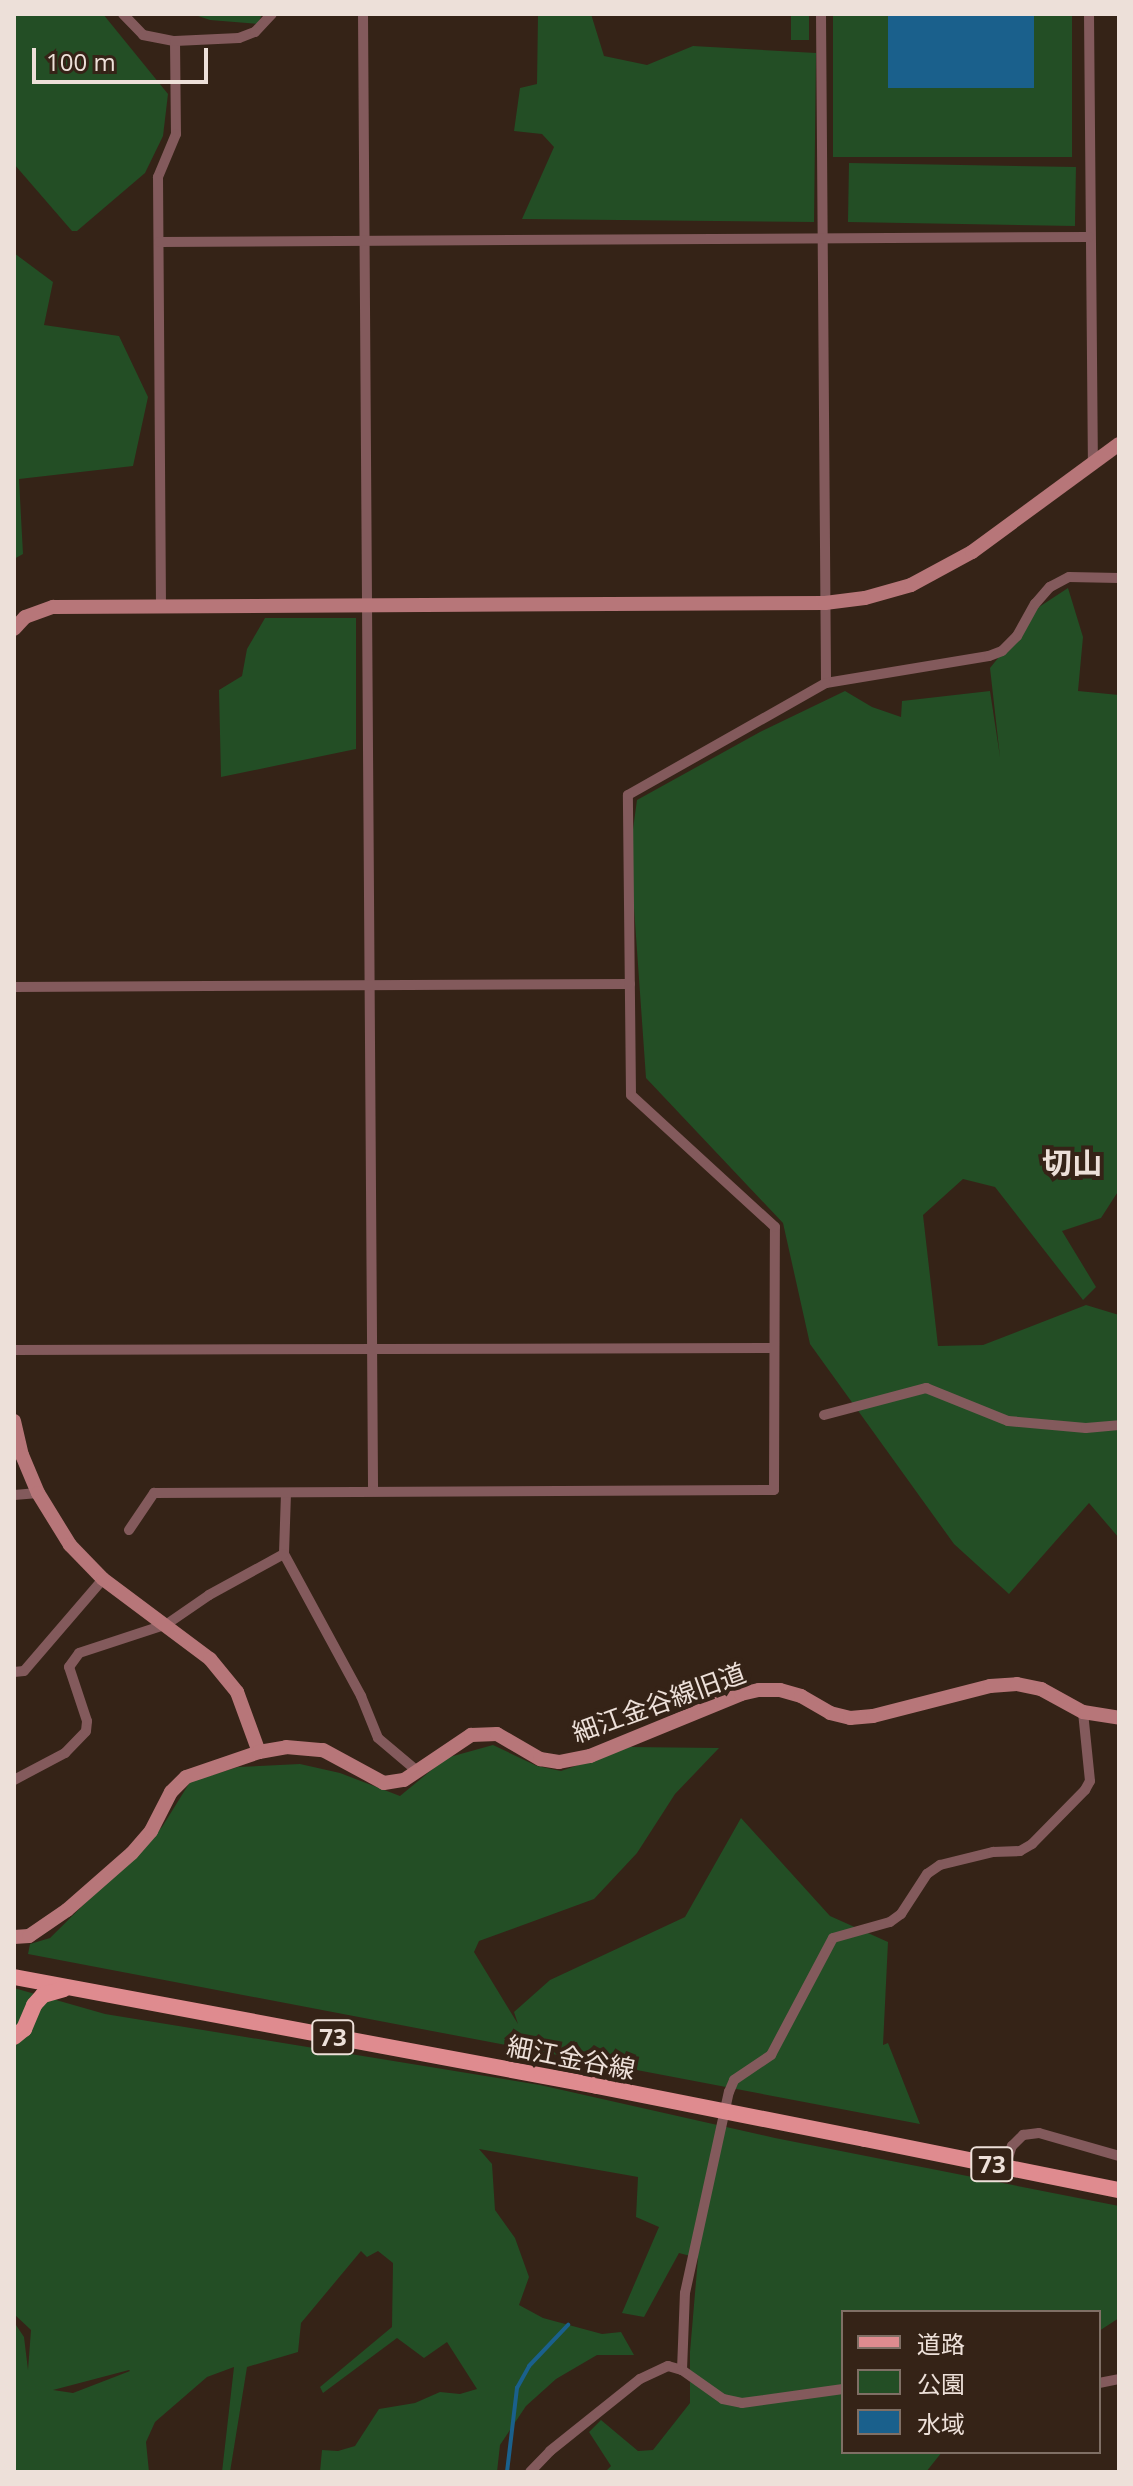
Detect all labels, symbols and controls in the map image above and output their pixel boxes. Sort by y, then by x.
scale bar [36,32,212,82]
text: 100 m [46,45,116,78]
district label: 切山 [1042,1145,1102,1181]
street label: 細江金谷線旧道 [568,1657,750,1749]
road number: 73 [311,2017,355,2057]
street label: 細江金谷線 [504,2030,638,2086]
road number: 73 [970,2144,1014,2184]
legend [841,2310,1101,2454]
text: 道路 [917,2327,965,2360]
text: 公園 [917,2367,965,2400]
text: 水域 [917,2407,965,2440]

